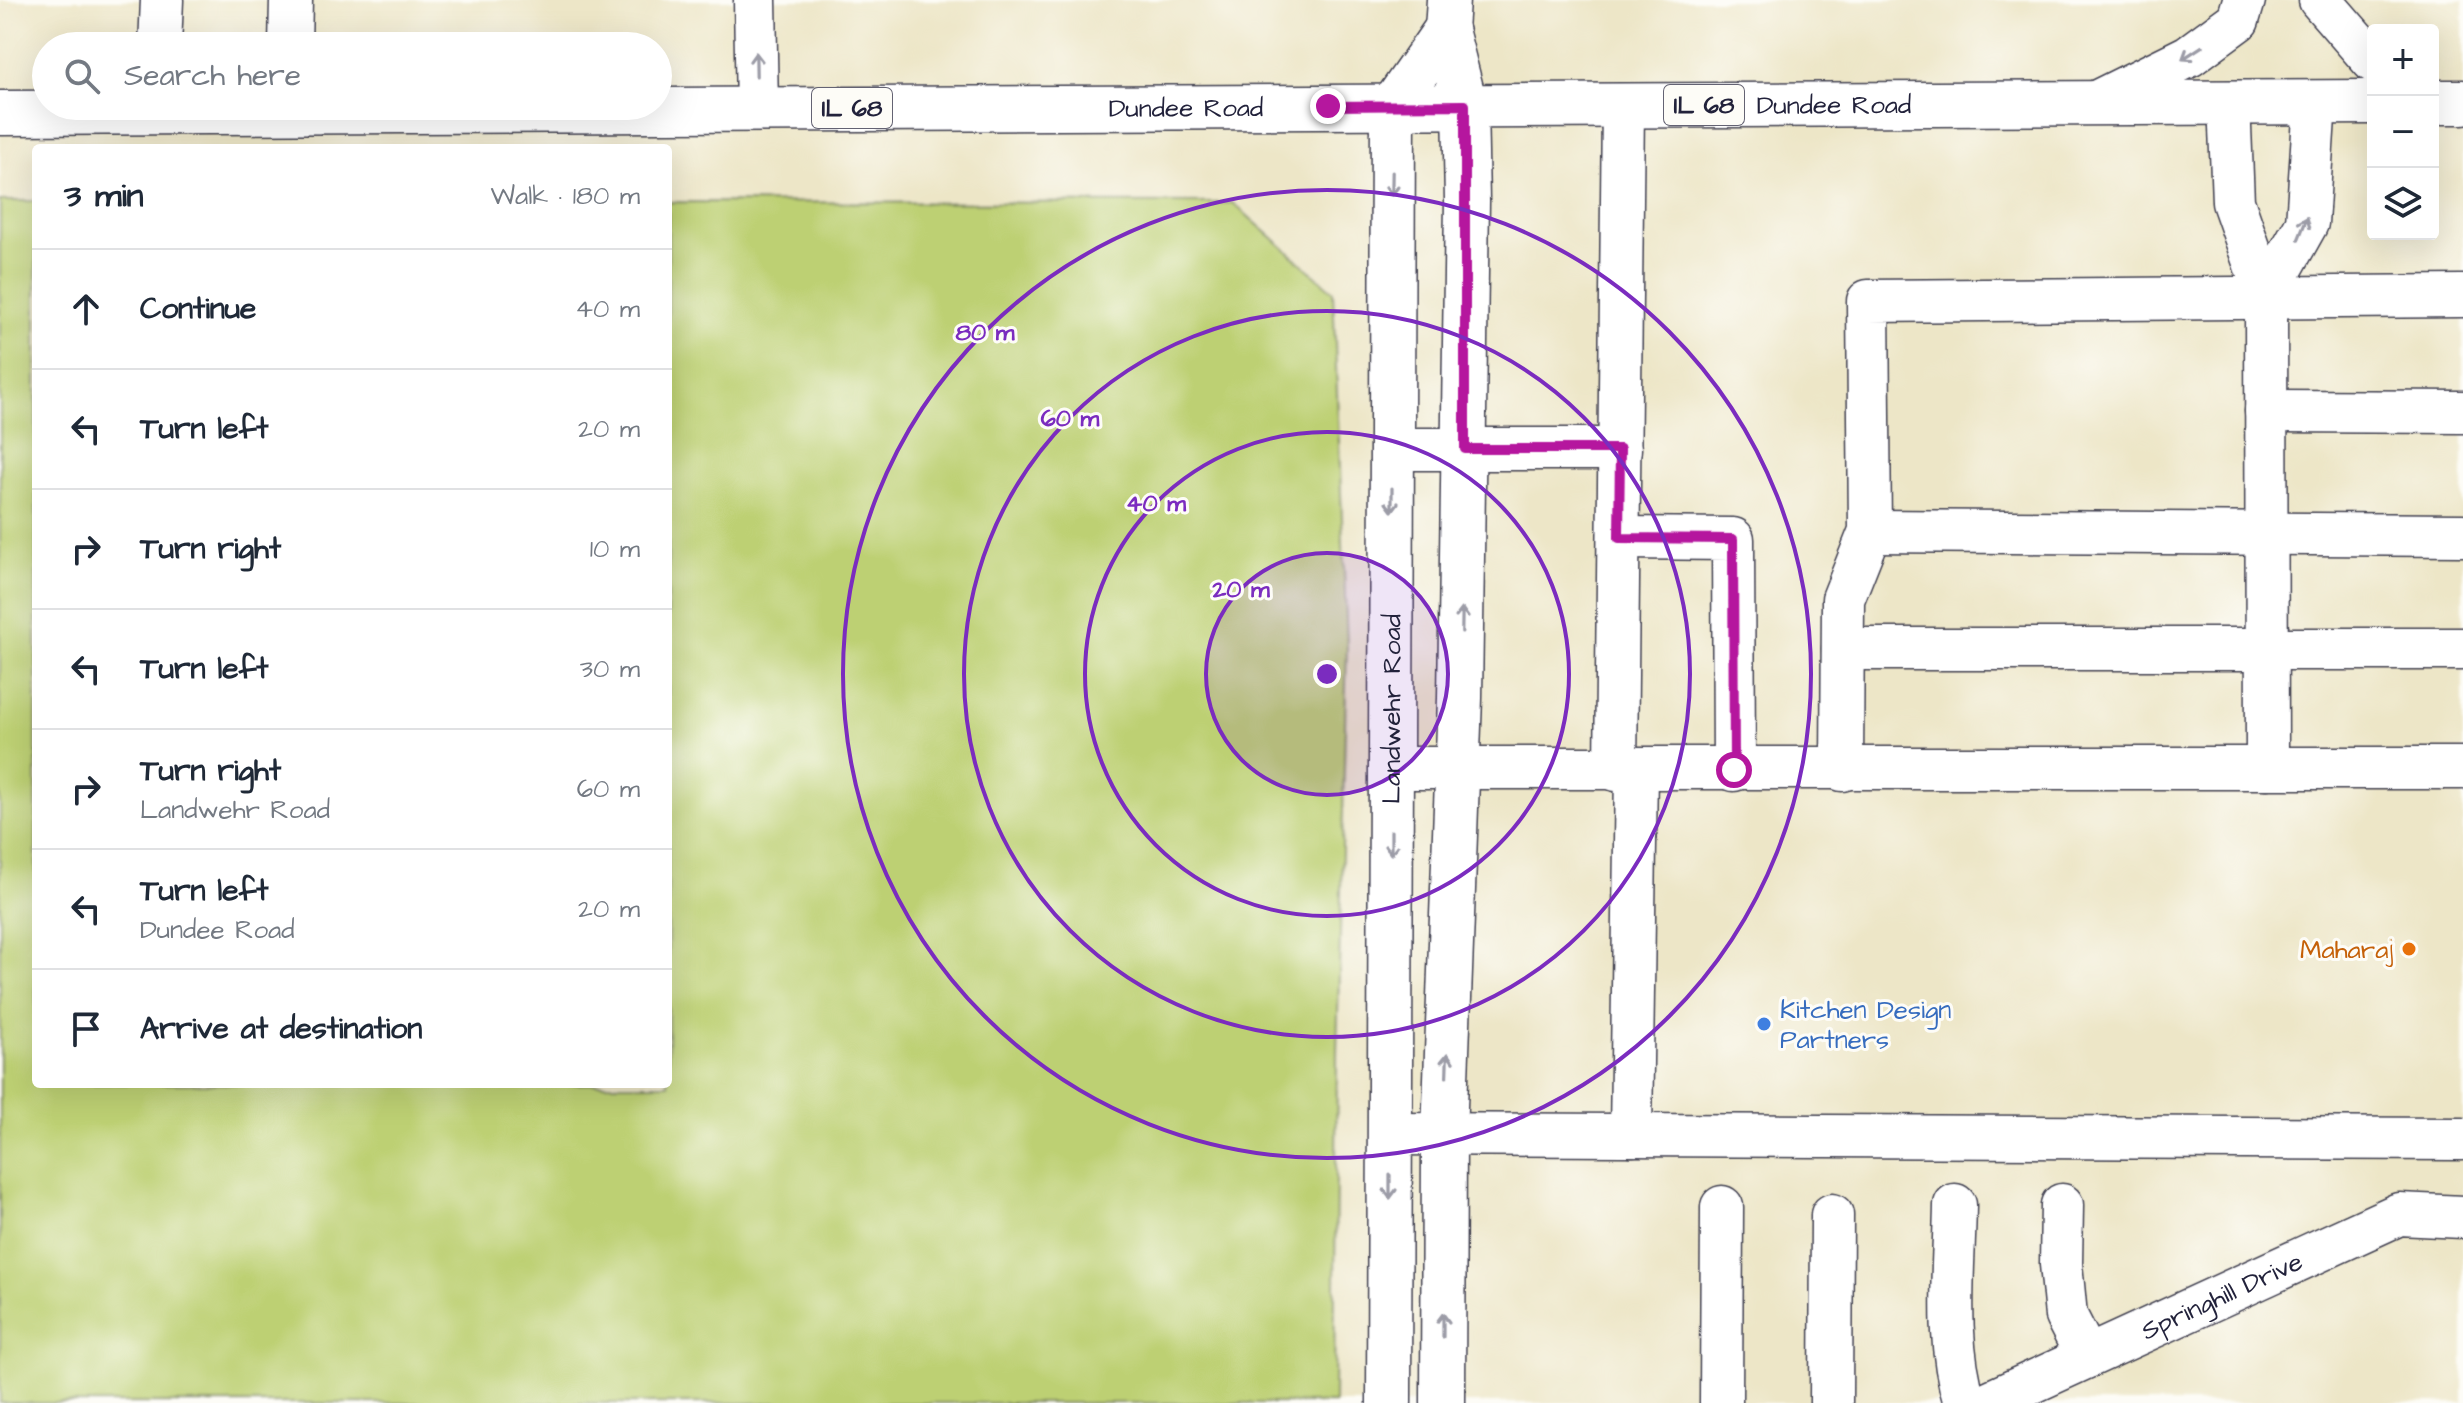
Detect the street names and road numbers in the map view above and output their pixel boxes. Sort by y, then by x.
road number: IL 68 [1664,85,1744,125]
street label: Dundee Road [1757,87,1911,124]
road number: IL 68 [812,88,892,128]
street label: Dundee Road [1109,90,1263,127]
street label: Landwehr Road [1374,614,1410,804]
street label: Springhill Drive [2135,1244,2309,1349]

